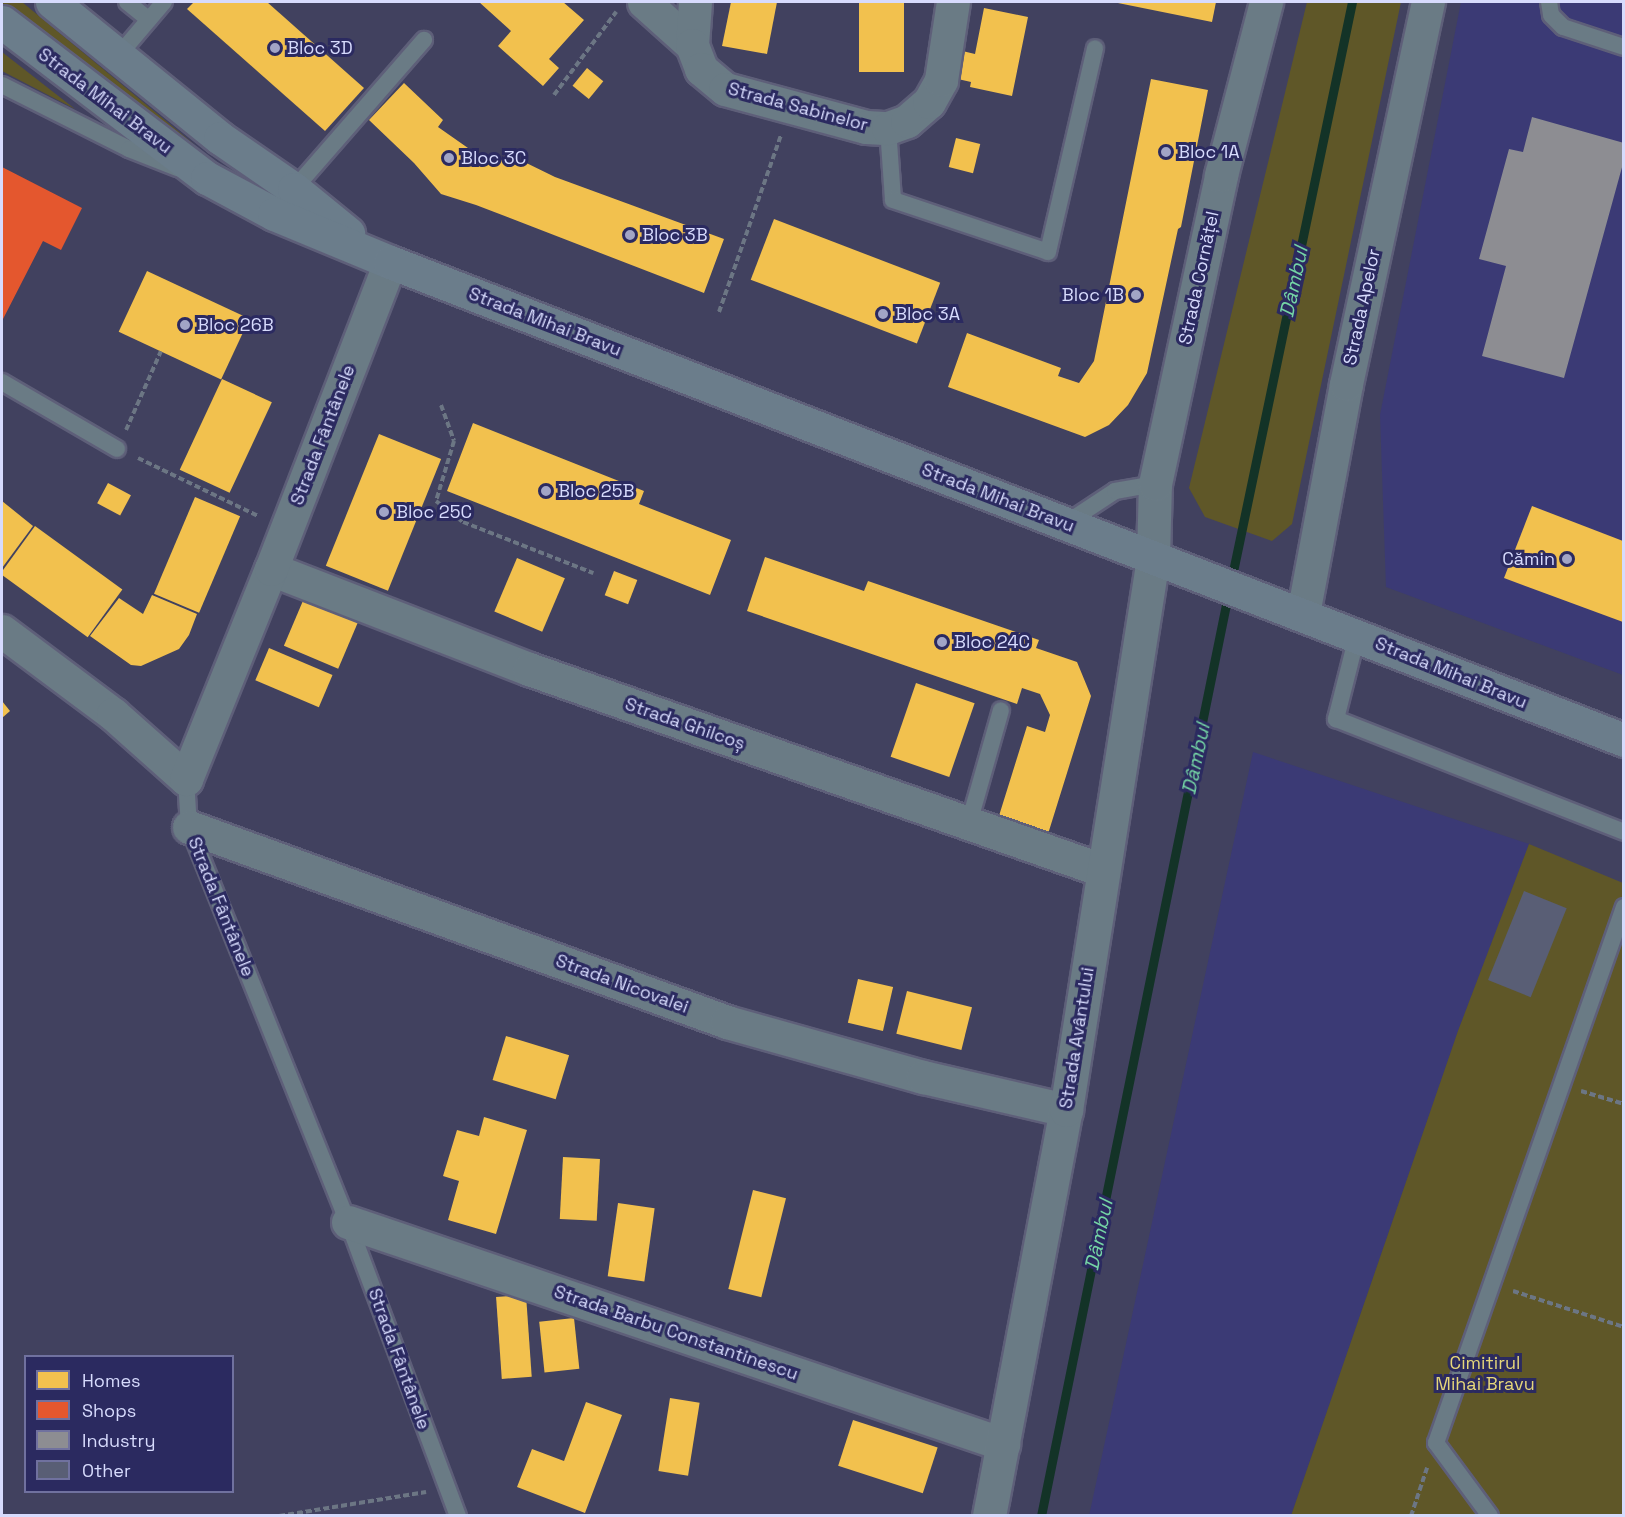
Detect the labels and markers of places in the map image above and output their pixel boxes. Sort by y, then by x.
place label: Bloc 3D [287,37,353,59]
marker: Bloc 3D [268,41,282,55]
place label: Bloc 1A [1178,141,1240,163]
marker: Bloc 1A [1159,145,1173,159]
place label: Bloc 3C [461,147,526,169]
marker: Bloc 3C [442,151,456,165]
place label: Bloc 3B [642,224,708,246]
marker: Bloc 3B [623,228,637,242]
place label: Bloc 1B [1062,284,1124,306]
marker: Bloc 1B [1129,288,1143,302]
place label: Bloc 3A [895,303,960,325]
marker: Bloc 3A [876,307,890,321]
place label: Bloc 26B [197,314,274,336]
marker: Bloc 26B [178,318,192,332]
place label: Bloc 25B [558,480,634,502]
marker: Bloc 25B [539,484,553,498]
place label: Bloc 25C [396,501,472,523]
marker: Bloc 25C [377,505,391,519]
place label: Cămin [1502,548,1555,570]
marker: Cămin [1560,552,1574,566]
place label: Bloc 24C [954,631,1030,653]
marker: Bloc 24C [935,635,949,649]

